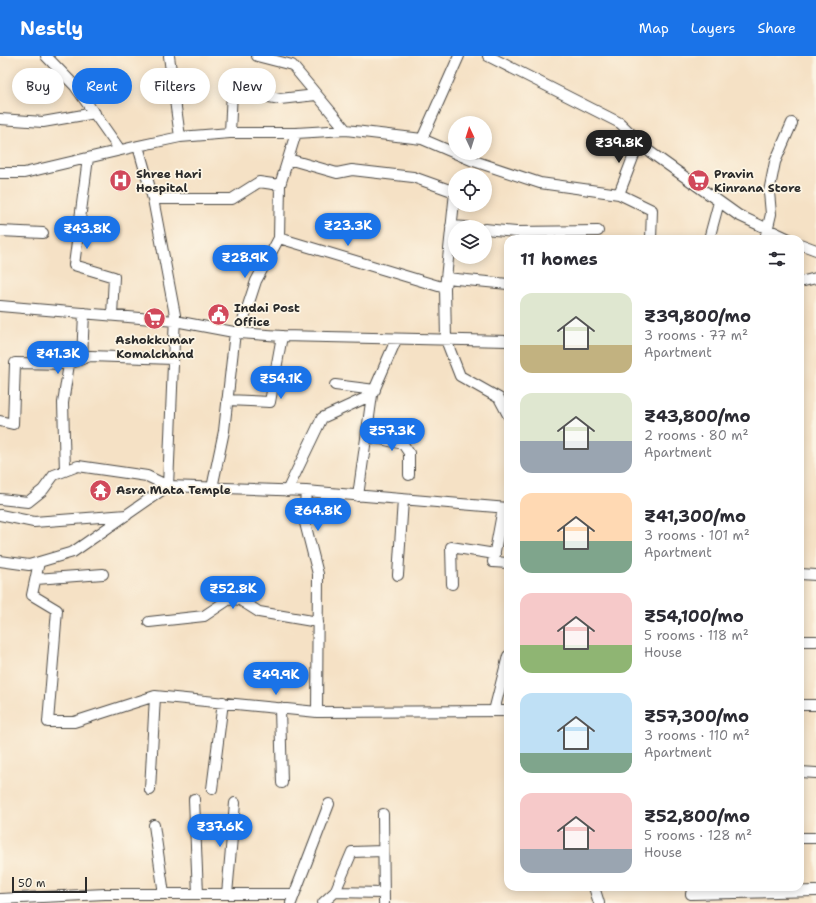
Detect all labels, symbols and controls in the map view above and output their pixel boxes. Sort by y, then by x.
text: Nestly [20,16,83,41]
text: Map [639,19,669,37]
text: Layers [691,19,735,37]
text: Share [757,19,796,37]
chip: Buy [12,68,64,104]
chip: Rent [72,68,132,104]
chip: Filters [140,68,210,104]
chip: New [218,68,276,104]
north arrow [448,116,492,160]
map controls [448,116,492,264]
pin: ₹39.8K [586,130,652,164]
text: ₹39.8K [595,134,643,151]
place label: Shree Hari Hospital [136,166,202,196]
place label: Pravin Kinrana Store [714,166,801,196]
hospital icon: Shree Hari Hospital [108,168,134,194]
button: locate [448,168,492,212]
supermarket icon: Pravin Kinrana Store [685,168,711,194]
pin: ₹23.3K [315,213,381,247]
pin: ₹43.8K [54,216,120,250]
text: ₹23.3K [324,217,372,234]
text: ₹43.8K [63,220,111,237]
button: layers [448,220,492,264]
pin: ₹28.9K [212,245,278,279]
text: 11 homes [520,248,598,270]
icon: filters [766,248,788,270]
text: ₹28.9K [222,249,268,266]
place label: Indai Post Office [234,300,300,330]
public building icon: Indai Post Office [205,302,231,328]
text: ₹39,800/mo [644,305,751,327]
supermarket icon: Ashokkumar Komalchand [142,306,168,332]
icon: home [552,309,600,357]
text: 3 rooms · 77 m² [644,327,748,344]
place label: Ashokkumar Komalchand [115,332,195,362]
pin: ₹41.3K [25,341,91,375]
text: Apartment [644,344,712,361]
text: ₹41.3K [36,345,80,362]
pin: ₹54.1K [248,366,314,400]
text: ₹54.1K [260,370,302,387]
text: ₹43,800/mo [644,405,751,427]
icon: home [552,409,600,457]
pin: ₹57.3K [359,418,425,452]
text: ₹57.3K [369,422,415,439]
text: 2 rooms · 80 m² [644,427,748,444]
text: Apartment [644,444,712,461]
temple icon: Asra Mata Temple [87,477,113,503]
place label: Asra Mata Temple [116,482,231,498]
pin: ₹64.8K [285,498,351,532]
text: ₹64.8K [294,502,342,519]
text: ₹41,300/mo [644,505,746,527]
icon: home [552,509,600,557]
text: 3 rooms · 101 m² [644,527,750,544]
text: Apartment [644,544,712,561]
pin: ₹52.8K [200,576,266,610]
text: ₹52.8K [209,580,257,597]
text: ₹54,100/mo [644,605,744,627]
icon: home [552,609,600,657]
text: 5 rooms · 118 m² [644,627,749,644]
text: House [644,644,682,661]
pin: ₹49.9K [243,662,309,696]
text: ₹49.9K [253,666,299,683]
text: ₹57,300/mo [644,705,749,727]
icon: home [552,709,600,757]
text: 3 rooms · 110 m² [644,727,750,744]
text: Apartment [644,744,712,761]
text: ₹52,800/mo [644,805,750,827]
icon: home [552,809,600,857]
pin: ₹37.6K [187,814,253,848]
text: ₹37.6K [196,818,244,835]
text: 5 rooms · 128 m² [644,827,752,844]
text: House [644,844,682,861]
scale bar [12,875,87,894]
text: 50 m [18,876,46,891]

